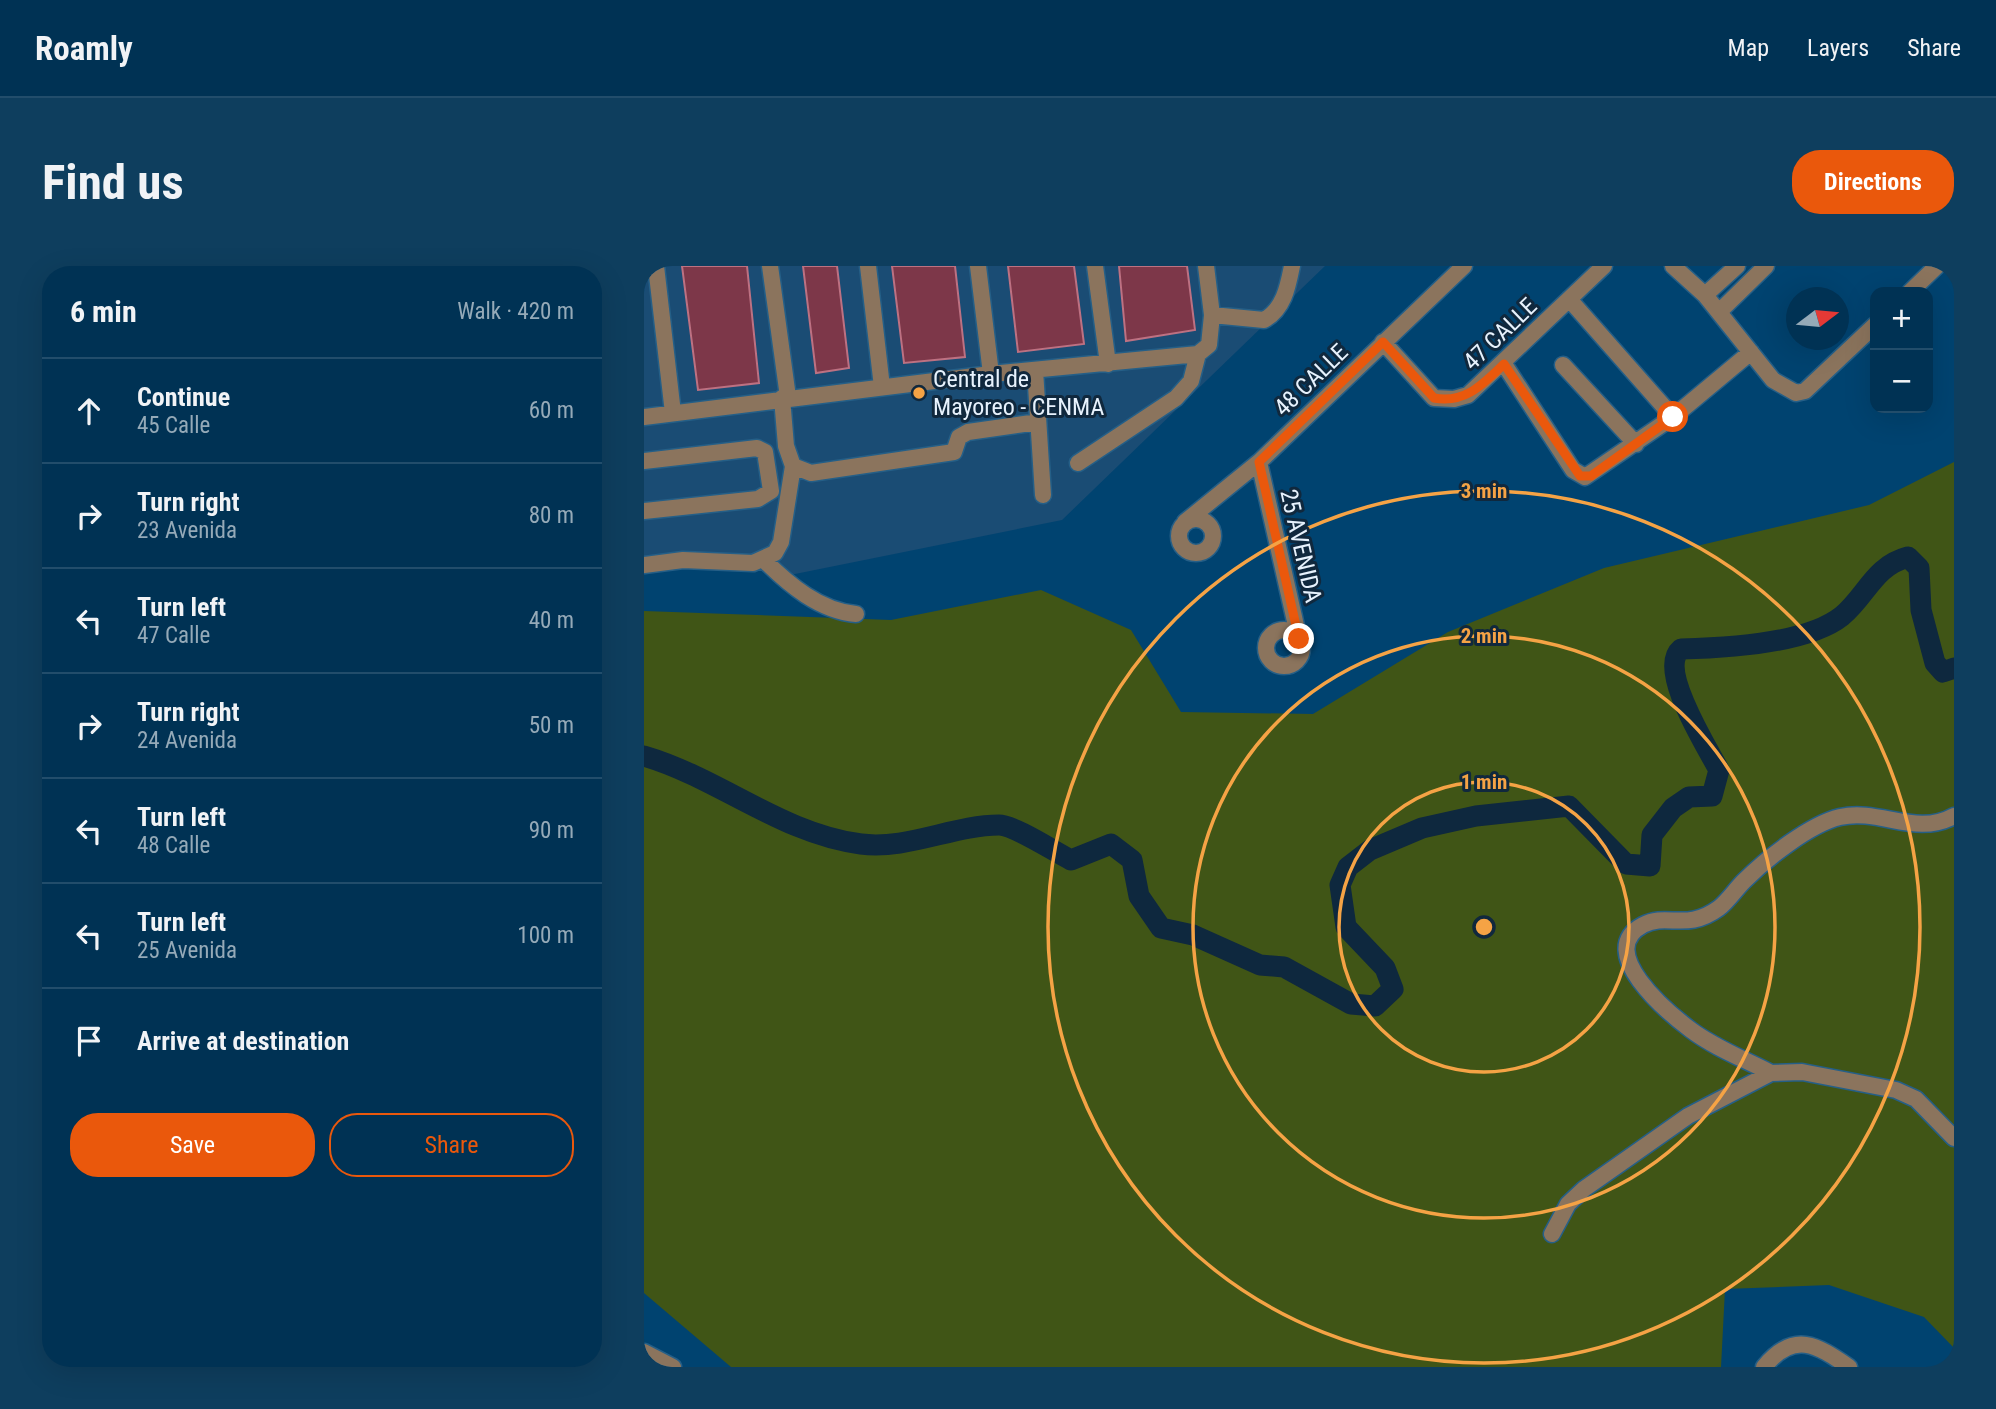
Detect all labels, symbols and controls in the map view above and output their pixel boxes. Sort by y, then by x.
text: Roamly [35,29,133,68]
text: Map [1728,34,1769,62]
text: Layers [1807,34,1869,62]
text: Share [1907,34,1961,62]
button: Directions [1792,150,1954,214]
text: Find us [42,154,184,211]
north arrow [1786,287,1849,350]
map controls [1870,287,1933,413]
button: + [1870,287,1933,350]
street label: 47 CALLE [1457,292,1543,376]
text: 6 min [70,294,137,329]
text: Walk · 420 m [457,298,574,325]
street label: 48 CALLE [1268,338,1354,422]
button: − [1870,350,1933,413]
place label: Central de Mayoreo - CENMA [933,365,1104,421]
text: Continue [137,382,230,412]
marker: Central de Mayoreo - CENMA [911,385,927,401]
icon: ahead [70,392,108,430]
text: 60 m [529,397,574,424]
route start [1657,401,1688,432]
text: 45 Calle [137,412,210,439]
text: 3 min [1461,479,1507,503]
text: Turn right [137,487,239,517]
street label: 25 AVENIDA [1274,487,1328,606]
icon: right [70,497,108,535]
text: 80 m [529,502,574,529]
text: 23 Avenida [137,517,237,544]
text: Turn left [137,592,226,622]
icon: left [70,602,108,640]
text: 40 m [529,607,574,634]
text: 47 Calle [137,622,210,649]
route end [1283,623,1314,654]
text: 2 min [1461,624,1507,648]
text: Turn right [137,697,239,727]
icon: right [70,707,108,745]
text: 50 m [529,712,574,739]
text: 24 Avenida [137,727,237,754]
text: 1 min [1461,770,1507,794]
text: Turn left [137,802,226,832]
icon: left [70,812,108,850]
text: 90 m [529,817,574,844]
text: 48 Calle [137,832,210,859]
text: Turn left [137,907,226,937]
centre of rings [1472,915,1496,939]
icon: left [70,917,108,955]
text: 100 m [517,922,574,949]
text: 25 Avenida [137,937,237,964]
icon: arrive [70,1022,108,1060]
text: Arrive at destination [137,1026,349,1056]
button: Save [70,1113,315,1177]
button: Share [329,1113,574,1177]

